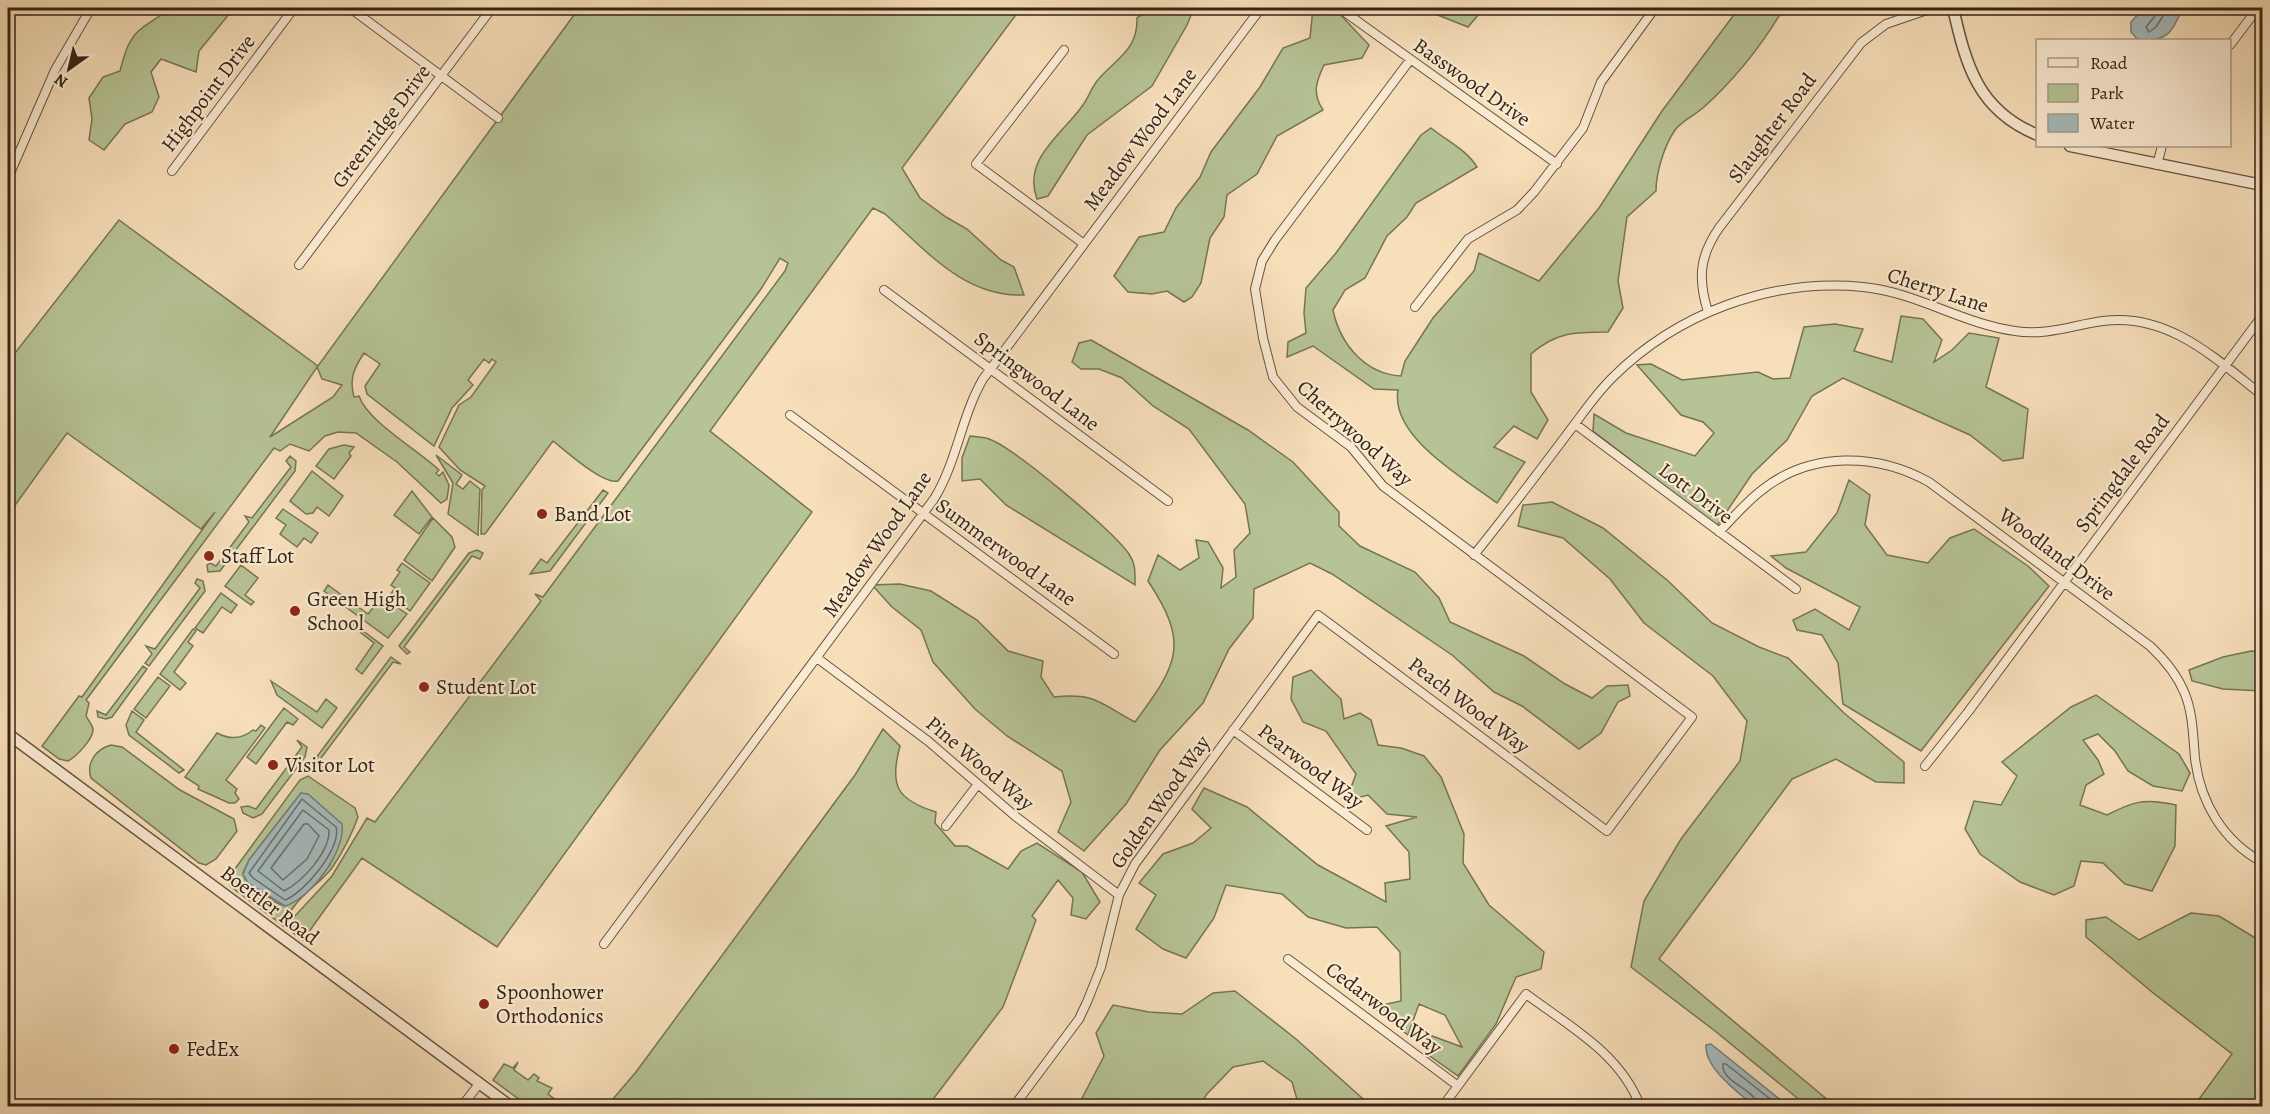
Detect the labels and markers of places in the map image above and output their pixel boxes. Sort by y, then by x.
place label: Band Lot [554,500,631,528]
marker: Band Lot [535,507,549,521]
place label: Staff Lot [221,542,294,570]
marker: Staff Lot [202,549,216,563]
place label: Green High School [307,585,406,637]
marker: Green High School [288,604,302,618]
place label: Student Lot [436,673,537,701]
marker: Student Lot [417,680,431,694]
place label: Visitor Lot [284,751,375,779]
marker: Visitor Lot [266,758,280,772]
place label: Spoonhower Orthodonics [496,978,604,1030]
marker: Spoonhower Orthodonics [477,997,491,1011]
place label: FedEx [186,1035,239,1063]
marker: FedEx [167,1042,181,1056]

